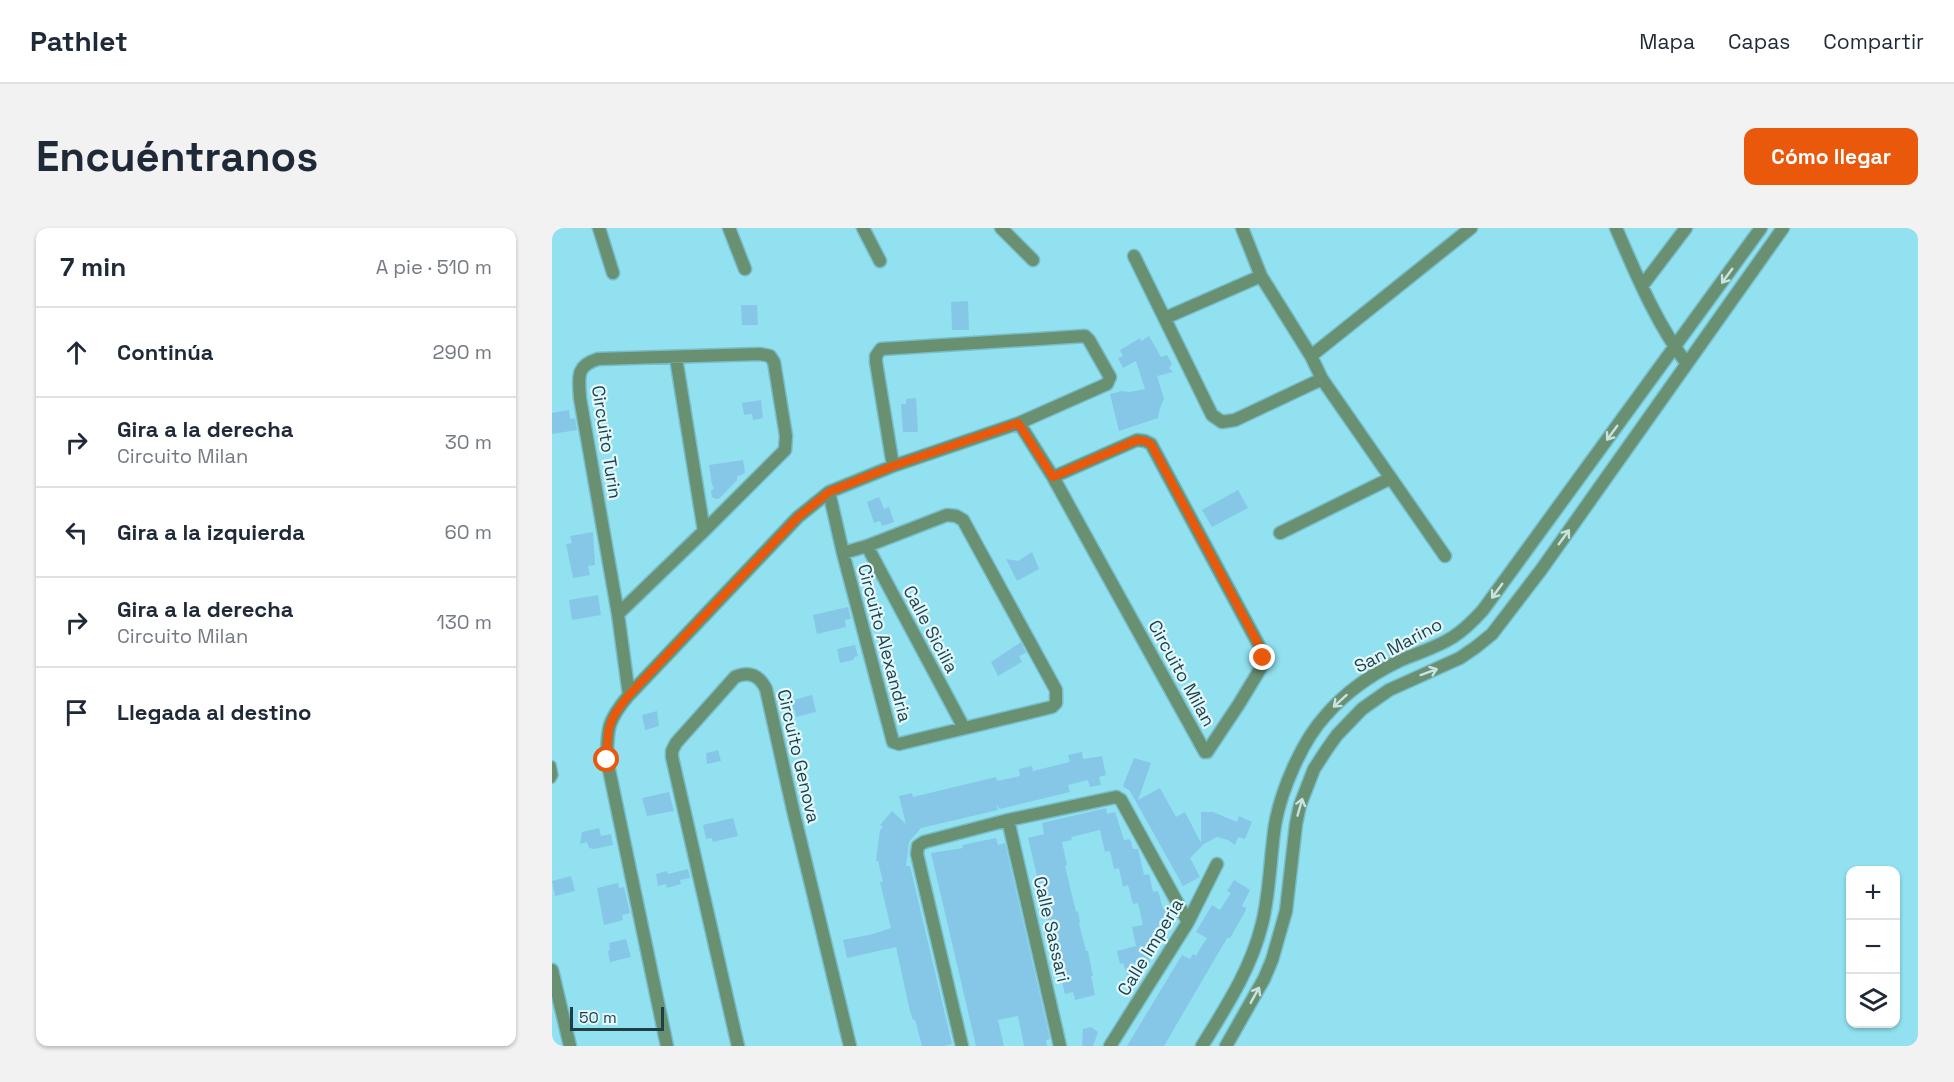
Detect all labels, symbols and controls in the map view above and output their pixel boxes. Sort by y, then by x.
text: Pathlet [30,23,128,59]
text: Mapa [1639,28,1695,55]
text: Capas [1728,28,1790,55]
text: Compartir [1823,28,1924,55]
button: Cómo llegar [1744,128,1918,185]
text: Encuéntranos [36,130,318,183]
text: 7 min [60,250,126,284]
text: A pie · 510 m [376,254,492,280]
one-way arrow [1721,267,1733,283]
icon: ahead [60,336,93,369]
text: Continúa [117,338,213,366]
text: 290 m [433,339,492,365]
street label: Circuito Turin [587,384,627,500]
text: Gira a la derecha [117,415,294,443]
one-way arrow [1605,425,1618,441]
icon: right [60,426,93,459]
text: 30 m [445,429,492,455]
text: Circuito Milan [117,443,248,469]
icon: left [60,516,93,549]
text: Gira a la izquierda [117,518,305,546]
text: 60 m [445,519,492,545]
one-way arrow [1558,530,1571,546]
street label: Circuito Alexandria [853,561,917,725]
street label: Calle Sicilia [898,581,964,677]
one-way arrow [1491,582,1503,599]
text: Gira a la derecha [117,595,294,623]
icon: right [60,606,93,639]
text: 130 m [436,609,492,635]
street label: San Marino [1350,612,1446,678]
street label: Circuito Milan [1143,616,1221,730]
text: Circuito Milan [117,623,248,649]
route end [1249,644,1275,670]
one-way arrow [1419,666,1438,677]
street label: Circuito Genova [772,687,826,825]
one-way arrow [1333,694,1348,708]
icon: arrive [60,696,93,729]
text: Llegada al destino [117,698,311,726]
route start [593,746,619,772]
one-way arrow [1295,798,1306,817]
map controls [1846,866,1900,1028]
button: + [1846,866,1900,920]
street label: Calle Sassari [1029,874,1075,984]
street label: Calle Imperia [1112,894,1188,1000]
button: − [1846,920,1900,974]
button: layers [1846,974,1900,1028]
one-way arrow [1249,987,1261,1004]
scale bar [570,1004,664,1032]
text: 50 m [579,1007,617,1028]

